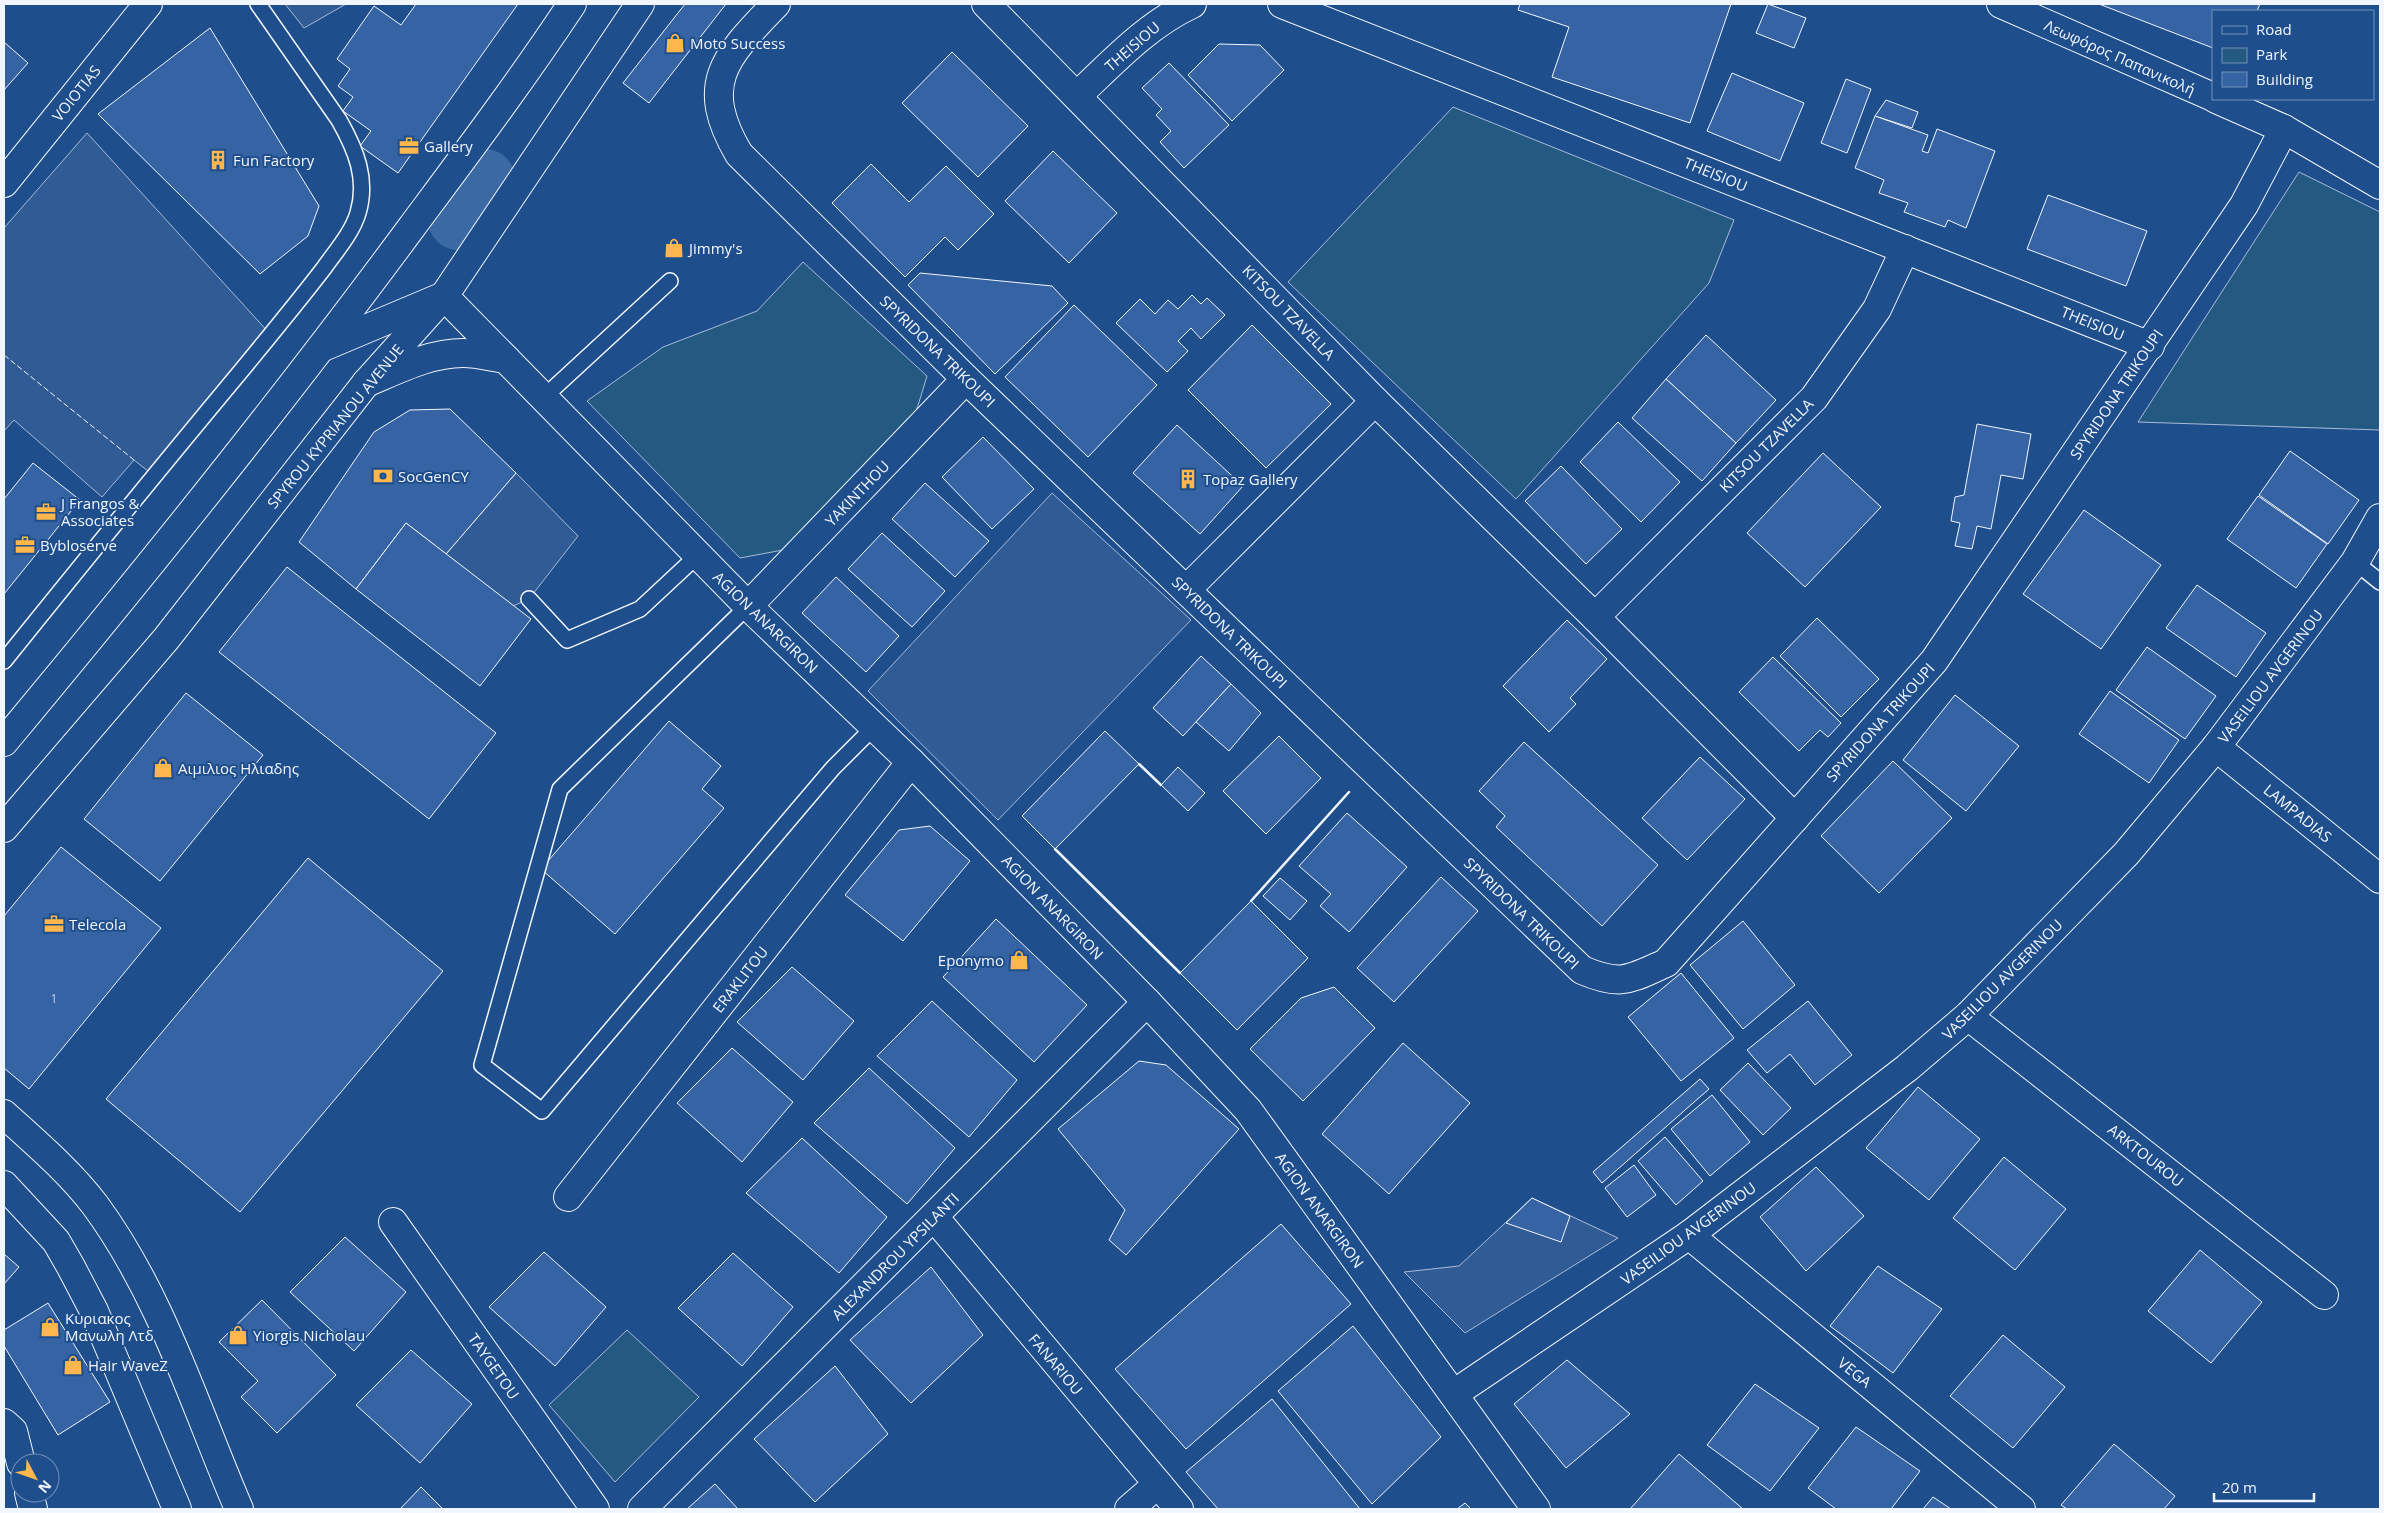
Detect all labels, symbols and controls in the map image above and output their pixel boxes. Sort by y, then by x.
legend [2212,10,2374,100]
street label: Λεωφόρος Παπανικολή [2041,15,2199,99]
street label: THEISIOU [1100,17,1164,75]
text: Road [2256,19,2292,39]
shop icon: Moto Success [664,32,686,54]
place label: Moto Success [690,33,785,53]
text: Park [2256,44,2287,64]
street label: VOIOTIAS [47,61,105,125]
text: Building [2256,69,2313,89]
office icon: Gallery [398,135,420,157]
place label: Gallery [424,136,473,156]
building icon: Fun Factory [207,149,229,171]
place label: Fun Factory [233,150,315,170]
street label: THEISIOU [1681,152,1751,196]
shop icon: Jimmy's [663,237,685,259]
place label: Jimmy's [687,238,743,258]
street label: KITSOU TZAVELLA [1238,260,1340,364]
street label: SPYRIDONA TRIKOUPI [876,291,1000,411]
street label: THEISIOU [2058,301,2128,345]
street label: SPYRIDONA TRIKOUPI [2065,325,2167,463]
street label: SPYROU KYPRIANOU AVENUE [262,340,408,512]
street label: KITSOU TZAVELLA [1715,393,1818,496]
street label: YAKINTHOU [820,456,894,530]
bank icon: SocGenCY [372,465,394,487]
place label: SocGenCY [398,466,469,486]
building icon: Topaz Gallery [1177,468,1199,490]
place label: Topaz Gallery [1203,469,1298,489]
place label: J Frangos & Associates [59,493,140,530]
office icon: J Frangos & Associates [35,501,57,523]
office icon: Bybloserve [14,534,36,556]
place label: Bybloserve [40,535,117,555]
street label: AGION ANARGIRON [709,567,823,677]
street label: SPYRIDONA TRIKOUPI [1168,572,1292,692]
street label: VASEILIOU AVGERINOU [2213,605,2327,747]
street label: SPYRIDONA TRIKOUPI [1821,658,1939,786]
shop icon: Αιμιλιος Ηλιαδης [152,757,174,779]
place label: Αιμιλιος Ηλιαδης [178,758,299,778]
street label: LAMPADIAS [2260,779,2336,847]
street label: AGION ANARGIRON [998,850,1108,964]
street label: SPYRIDONA TRIKOUPI [1460,853,1584,973]
office icon: Telecola [43,913,65,935]
place label: Telecola [69,914,126,934]
street label: VASEILIOU AVGERINOU [1937,914,2067,1044]
street label: ERAKLITOU [708,942,772,1016]
shop icon: Eponymo [1008,949,1030,971]
place label: Eponymo [938,950,1004,970]
house number: 1 [51,990,57,1007]
street label: ARKTOUROU [2104,1119,2188,1191]
street label: AGION ANARGIRON [1271,1148,1369,1272]
street label: VASEILIOU AVGERINOU [1616,1177,1760,1289]
street label: ALEXANDROU YPSILANTI [827,1188,963,1324]
place label: Κυριακος Μανωλη Λτδ [65,1308,154,1345]
shop icon: Κυριακος Μανωλη Λτδ [39,1316,61,1338]
shop icon: Yiorgis Nicholau [227,1324,249,1346]
place label: Yiorgis Nicholau [253,1325,365,1345]
street label: TAYGETOU [464,1329,524,1403]
street label: FANARIOU [1025,1329,1087,1399]
street label: VEGA [1834,1352,1876,1392]
shop icon: Hair WaveZ [62,1354,84,1376]
place label: Hair WaveZ [88,1355,168,1375]
north arrow [10,1453,60,1503]
scale bar [2214,1470,2314,1502]
text: N [34,1476,56,1497]
text: 20 m [2222,1477,2257,1497]

